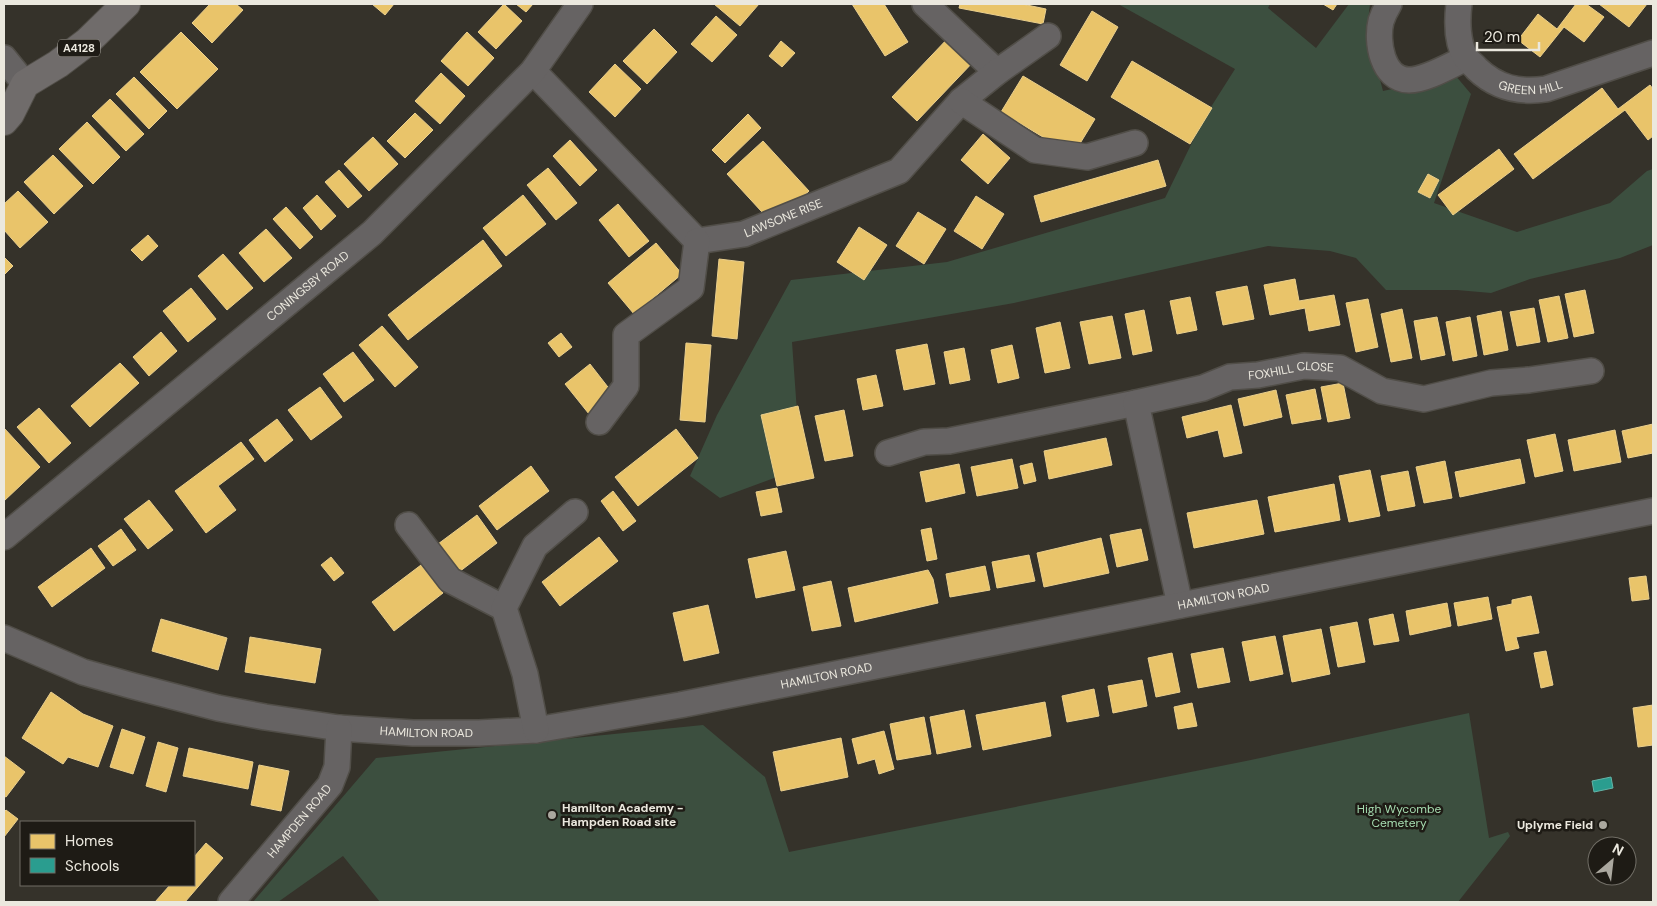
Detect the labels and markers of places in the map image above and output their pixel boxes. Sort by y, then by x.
place label: Hamilton Academy - Hampden Road site [562,800,684,830]
marker: Hamilton Academy - Hampden Road site [546,809,558,821]
place label: Uplyme Field [1517,817,1593,833]
marker: Uplyme Field [1597,819,1609,831]

